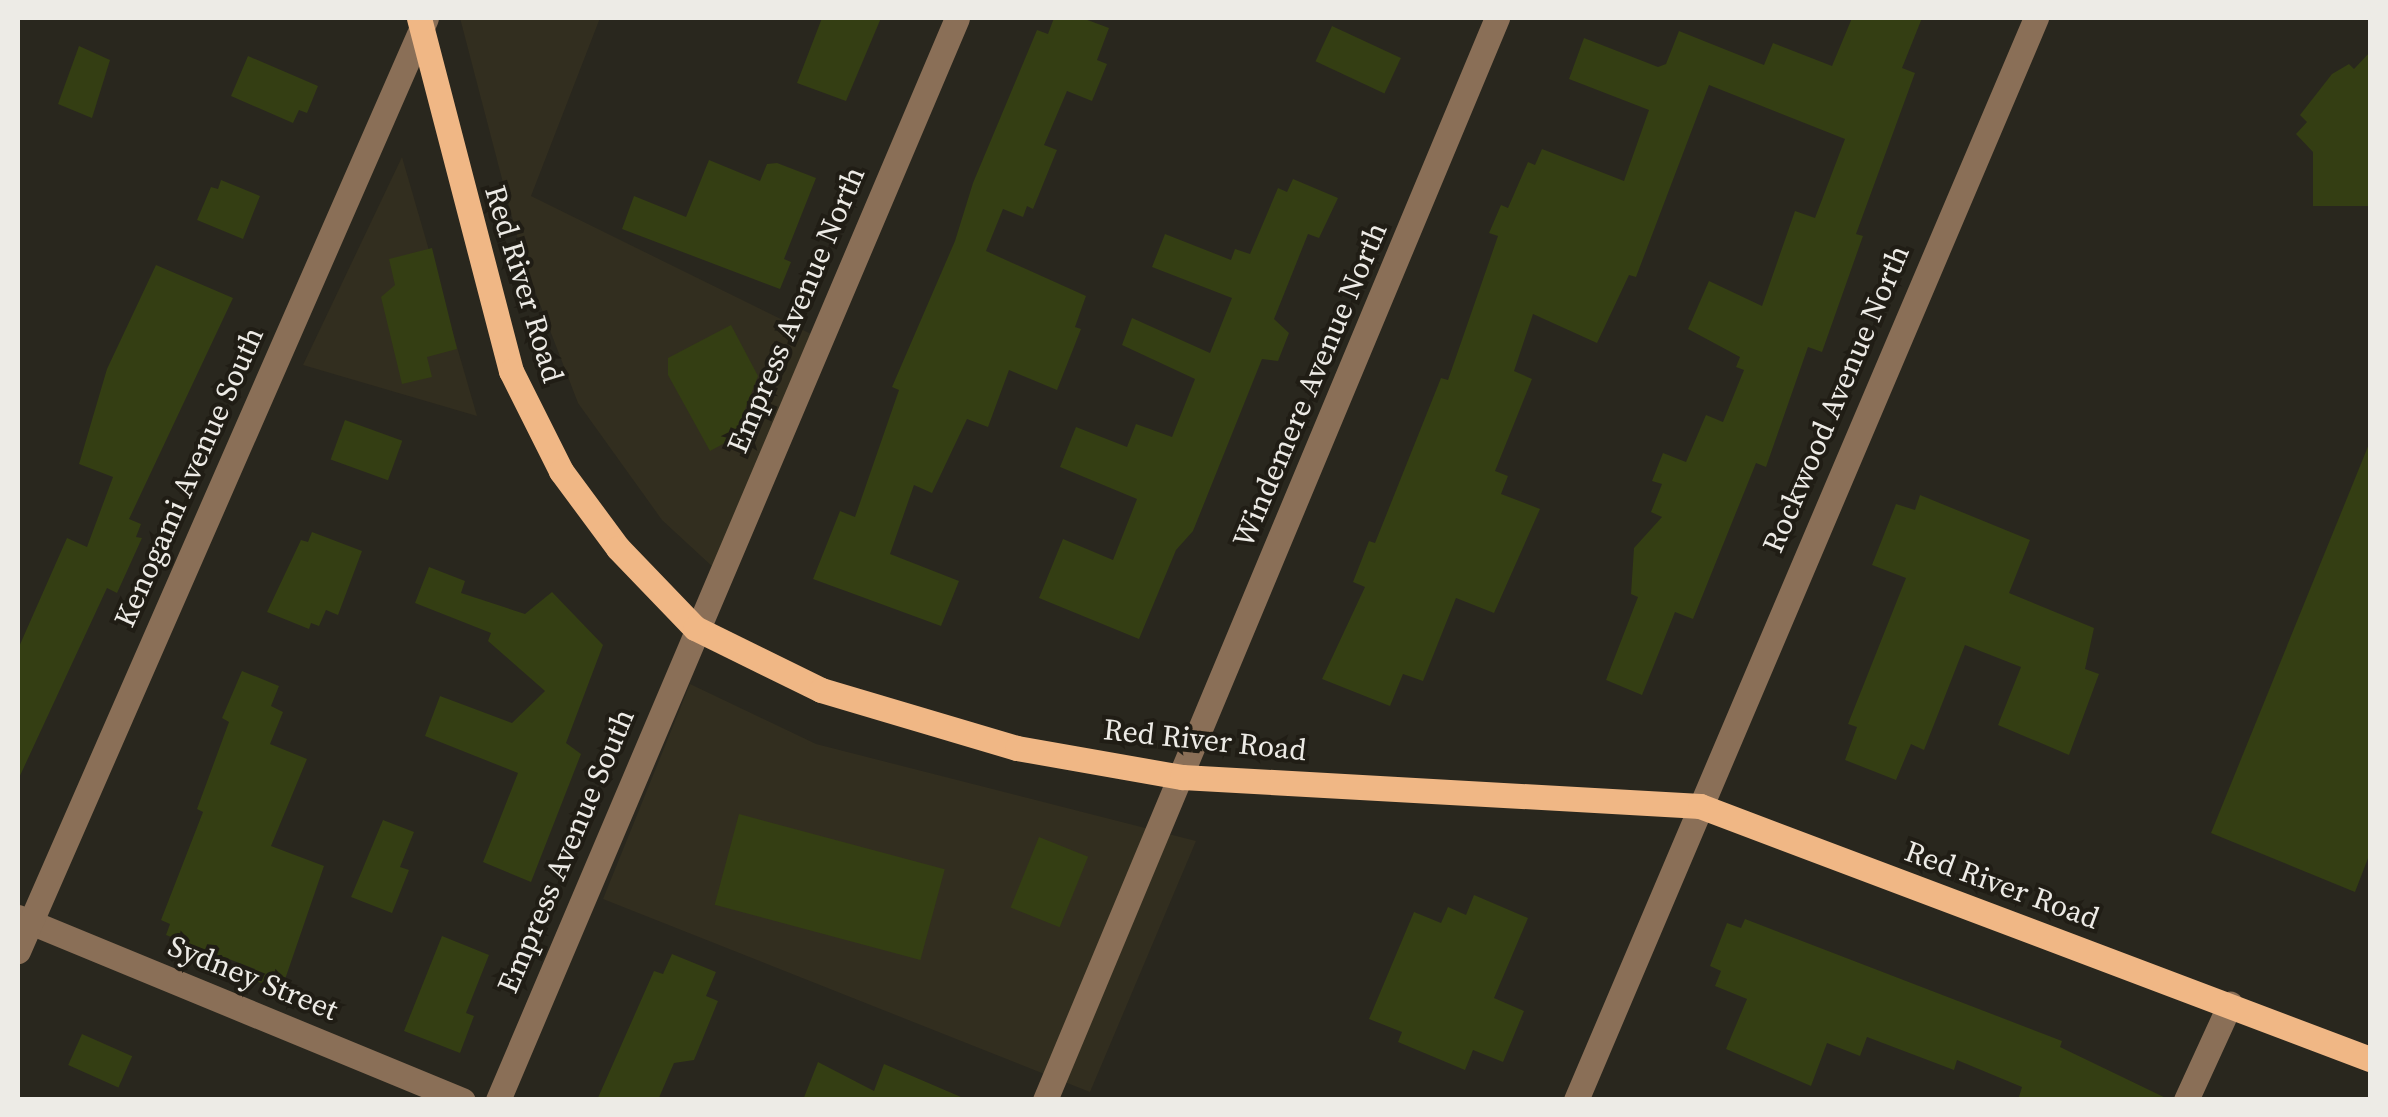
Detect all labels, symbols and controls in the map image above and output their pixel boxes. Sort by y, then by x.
street label: Empress Avenue North [719,161,873,459]
street label: Red River Road [477,181,571,387]
street label: Windemere Avenue North [1225,217,1395,553]
street label: Rockwood Avenue North [1755,240,1917,558]
street label: Kenogami Avenue South [107,321,271,633]
street label: Empress Avenue South [490,704,642,998]
street label: Red River Road [1102,711,1308,769]
street label: Red River Road [1900,833,2104,937]
street label: Sydney Street [163,928,343,1028]

